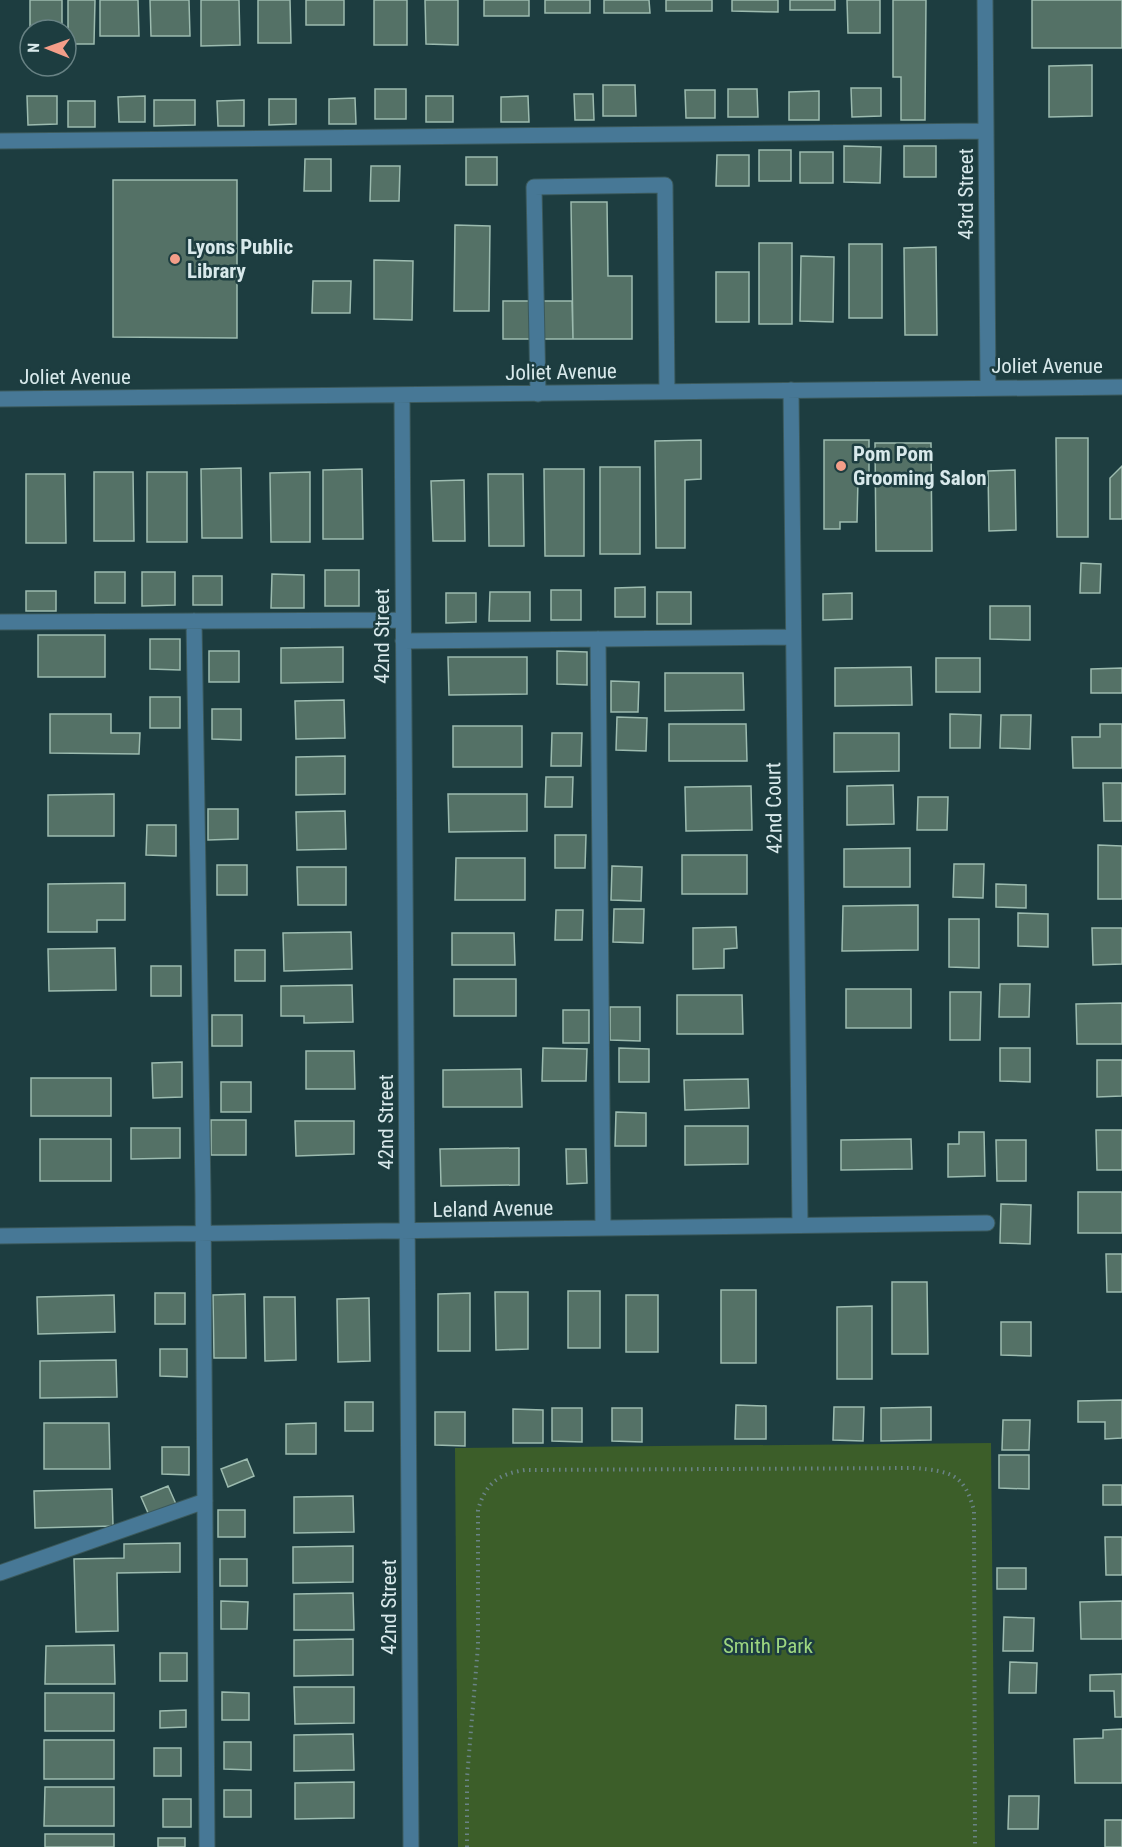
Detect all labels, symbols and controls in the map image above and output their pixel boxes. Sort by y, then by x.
north arrow [18,18,78,78]
text: N [24,43,43,53]
street label: 43rd Street [954,148,978,240]
place label: Lyons Public Library [187,235,293,283]
marker: Lyons Public Library [168,252,182,266]
street label: Joliet Avenue [991,354,1103,378]
street label: Joliet Avenue [505,359,617,385]
street label: Joliet Avenue [19,365,131,389]
place label: Pom Pom Grooming Salon [853,442,987,490]
marker: Pom Pom Grooming Salon [834,459,848,473]
street label: 42nd Street [370,588,394,684]
street label: 42nd Court [761,762,787,854]
street label: 42nd Street [374,1074,398,1170]
street label: Leland Avenue [433,1196,554,1222]
street label: 42nd Street [377,1559,401,1655]
park label: Smith Park [723,1634,814,1658]

